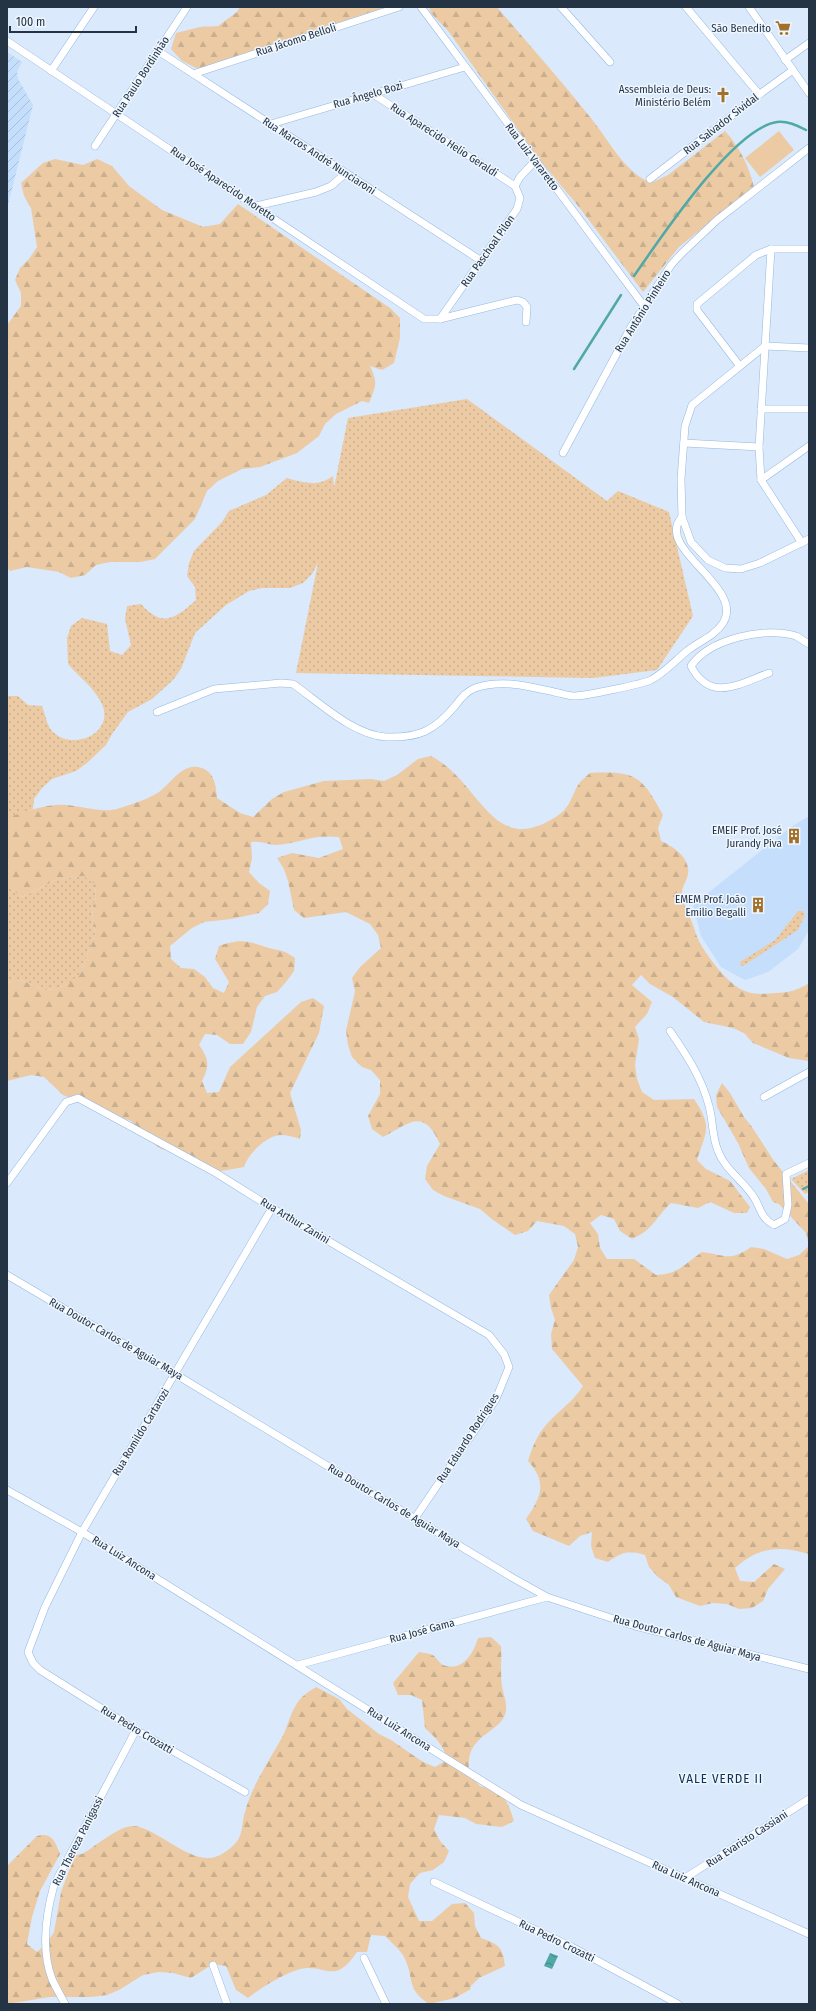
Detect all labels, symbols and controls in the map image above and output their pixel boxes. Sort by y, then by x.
scale bar [10,8,136,34]
text: 100 m [16,15,45,29]
supermarket icon: São Benedito [774,19,792,37]
street label: Rua Jácomo Belloli [254,21,338,59]
place label: São Benedito [711,22,771,35]
street label: Rua Paulo Bordinhão [110,34,172,120]
street label: Rua Ângelo Bozi [332,79,405,111]
place label: Assembleia de Deus: Ministério Belém [619,83,711,109]
church icon: Assembleia de Deus: Ministério Belém [714,86,732,104]
street label: Rua Salvador Sividal [681,91,761,157]
street label: Rua Aparecido Helio Geraldi [388,100,500,180]
street label: Rua Marcos André Nunciaroni [260,115,378,198]
street label: Rua Luiz Vararetto [502,121,562,193]
street label: Rua José Aparecido Moretto [168,144,278,224]
street label: Rua Paschoal Pilon [458,213,518,289]
street label: Rua Antônio Pinheiro [612,267,674,355]
place label: EMEIF Prof. José Jurandy Piva [712,824,782,850]
building icon: EMEIF Prof. José Jurandy Piva [785,827,803,845]
place label: EMEM Prof. João Emilio Begalli [675,893,746,919]
building icon: EMEM Prof. João Emilio Begalli [749,896,767,914]
street label: Rua Arthur Zanini [258,1195,332,1247]
street label: Rua Doutor Carlos de Aguiar Maya [47,1295,185,1383]
street label: Rua Romildo Cartarozi [110,1386,172,1478]
street label: Rua Eduardo Rodrigues [434,1390,502,1485]
street label: Rua Doutor Carlos de Aguiar Maya [325,1461,463,1551]
street label: Rua Luiz Ancona [90,1533,158,1583]
street label: Rua Doutor Carlos de Aguiar Maya [612,1612,762,1664]
street label: Rua José Gama [388,1616,456,1646]
street label: Rua Pedro Crozatti [98,1703,176,1757]
street label: Rua Luiz Ancona [365,1704,433,1754]
district label: VALE VERDE II [679,1771,763,1786]
street label: Rua Thereza Panigassi [50,1794,106,1888]
street label: Rua Evaristo Cassiani [704,1808,790,1870]
street label: Rua Luiz Ancona [650,1858,722,1900]
street label: Rua Pedro Crozatti [517,1917,597,1965]

